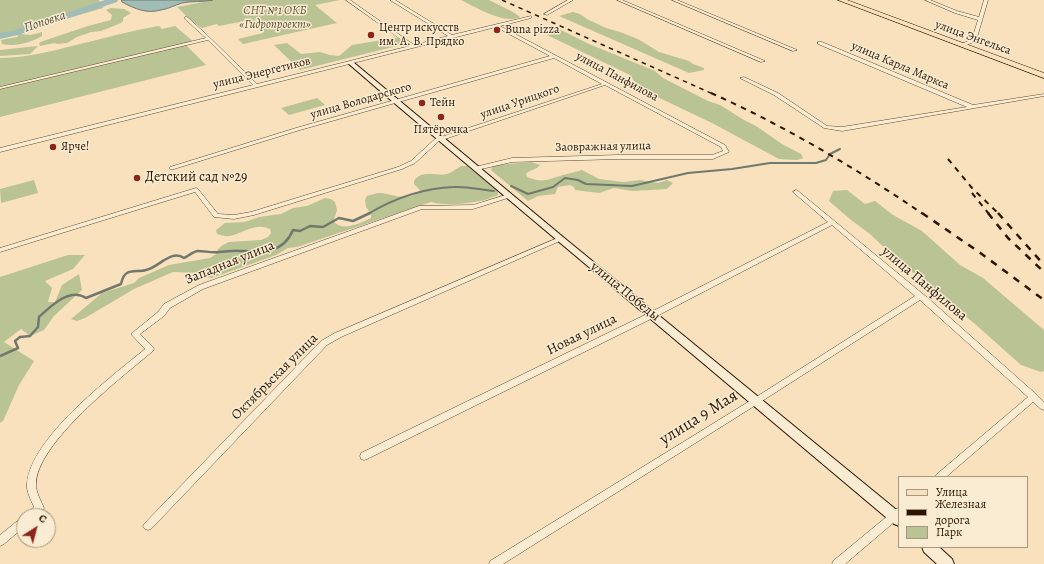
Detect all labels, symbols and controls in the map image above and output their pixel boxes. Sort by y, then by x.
park label: СНТ №1 ОКБ «Гидропроект» [239,4,311,32]
water label: Поповка [22,8,68,36]
street label: улица Энгельса [933,18,1013,58]
place label: Центр искусств им. А. В. Прядко [379,21,464,49]
place label: Buna pizza [505,23,560,37]
marker: Buna pizza [492,25,502,35]
marker: Центр искусств им. А. В. Прядко [366,30,376,40]
street label: улица Карла Маркса [849,39,951,93]
street label: улица Панфилова [573,49,661,105]
street label: улица Энергетиков [212,54,312,92]
street label: улица Володарского [309,80,413,122]
street label: улица Урицкого [479,82,561,122]
place label: Тейн [430,96,455,110]
marker: Тейн [417,98,427,108]
marker: Пятёрочка [436,112,446,122]
place label: Пятёрочка [414,123,468,137]
street label: Заовражная улица [555,139,651,155]
place label: Ярче! [61,140,89,154]
marker: Ярче! [48,142,58,152]
place label: Детский сад №29 [145,170,247,186]
marker: Детский сад №29 [132,173,142,183]
street label: Западная улица [183,237,277,289]
street label: улица Панфилова [878,243,970,325]
street label: улица Победы [587,259,663,325]
street label: Новая улица [544,311,620,359]
street label: Октябрьская улица [228,330,322,424]
street label: улица 9 Мая [656,386,742,450]
legend [898,476,1028,548]
text: Улица [936,484,967,500]
text: Железная дорога [935,496,986,528]
north arrow [16,508,56,548]
text: С [36,511,50,527]
text: Парк [936,524,962,540]

